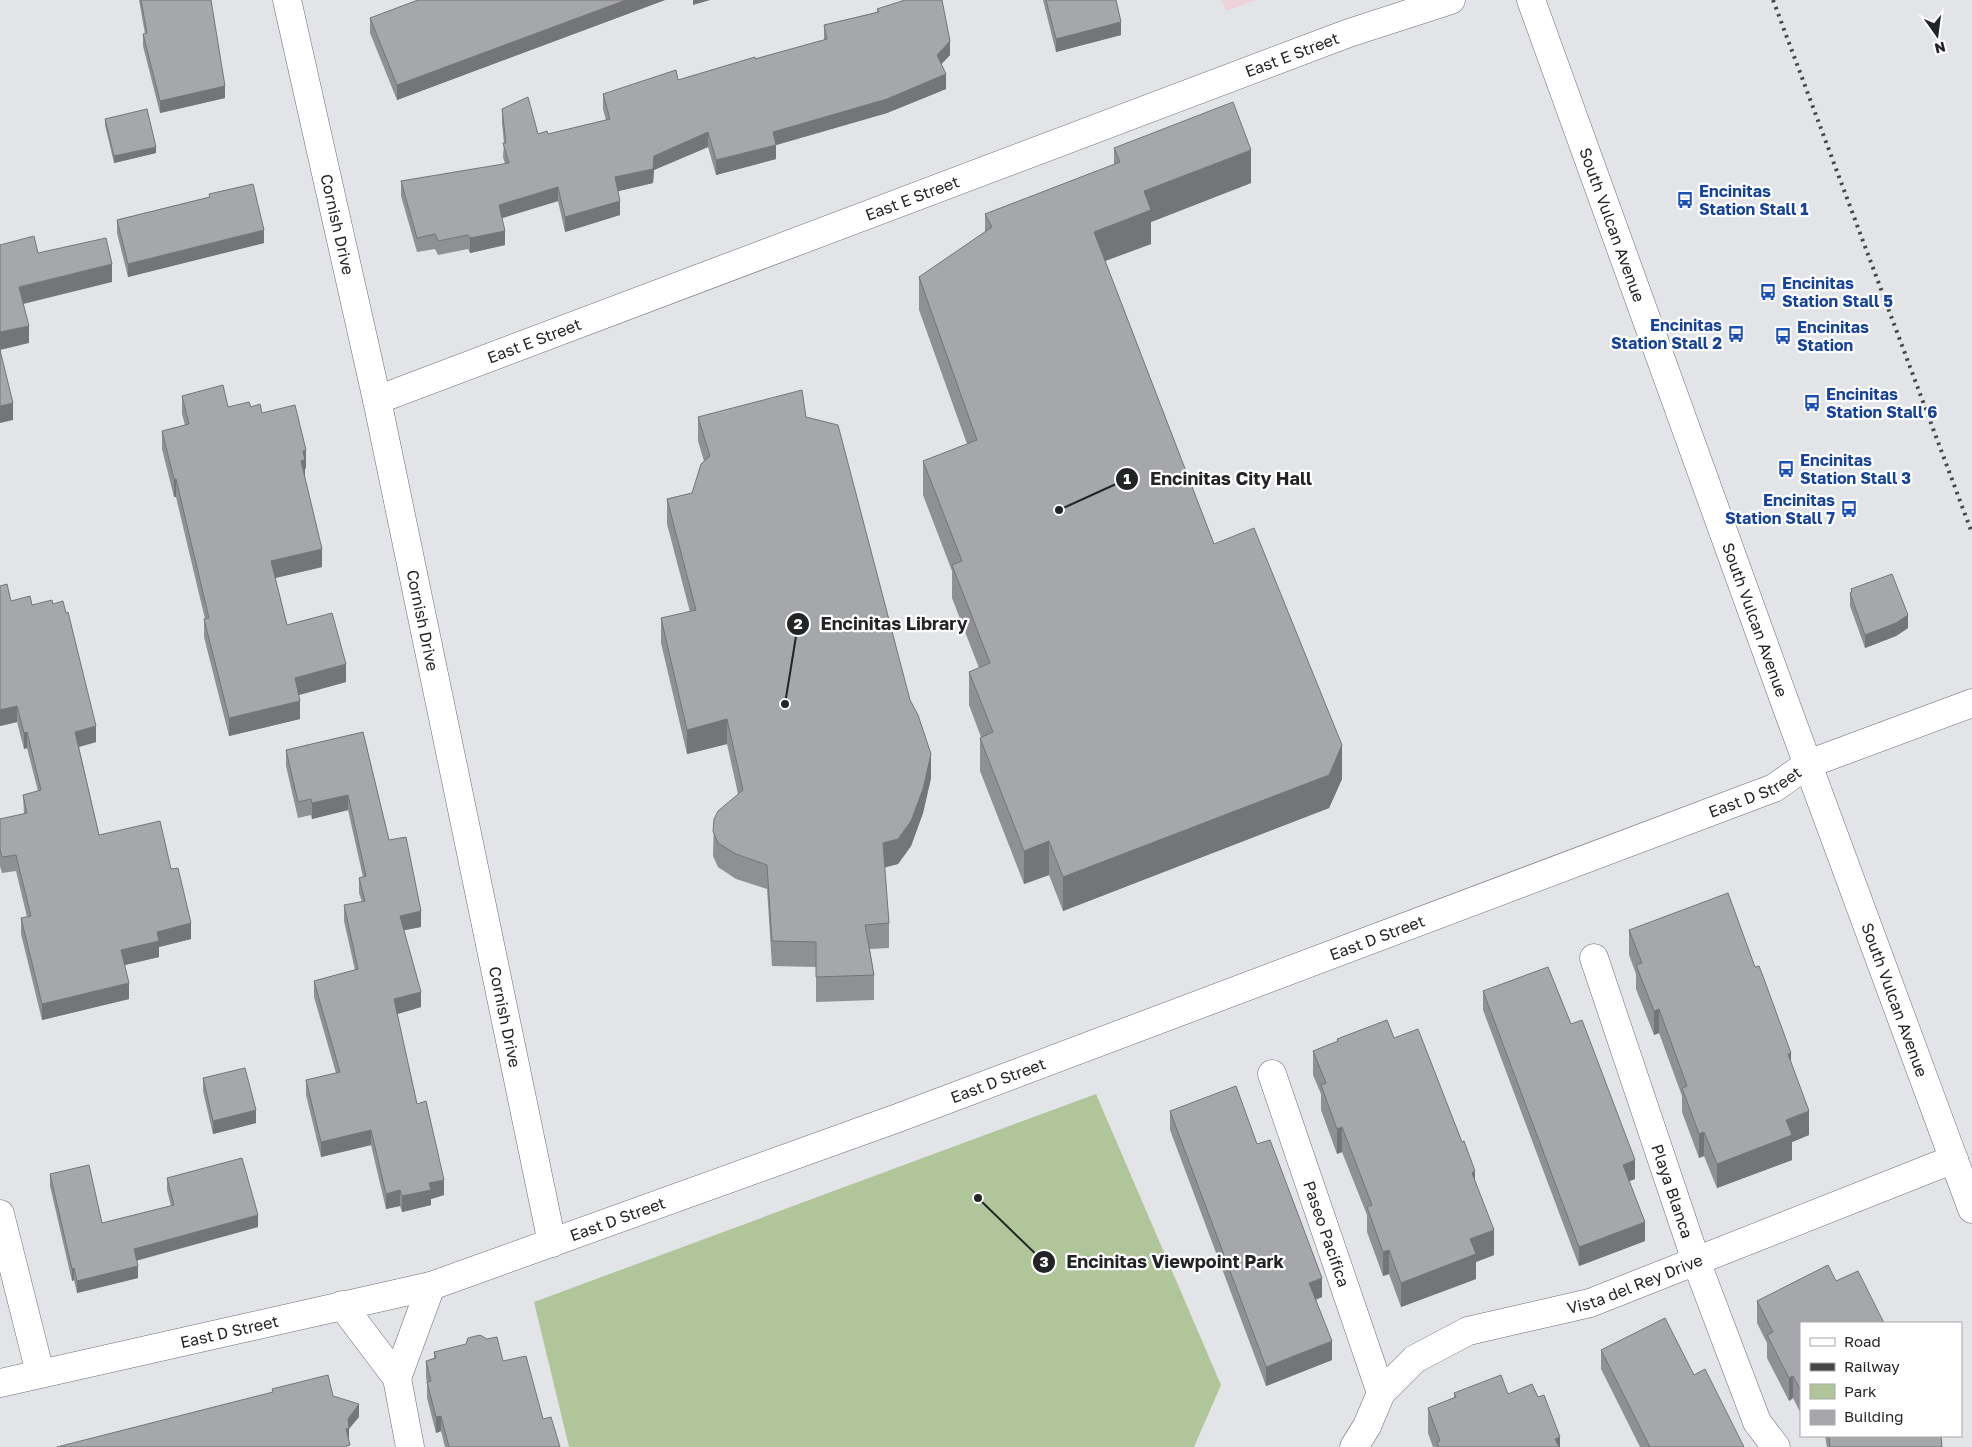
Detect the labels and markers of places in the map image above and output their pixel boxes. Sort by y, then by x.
place label: Encinitas Station Stall 1 [1699,181,1809,219]
bus stop icon: Encinitas Station Stall 1 [1675,190,1695,210]
place label: Encinitas Station Stall 5 [1782,273,1893,311]
bus stop icon: Encinitas Station Stall 5 [1758,282,1778,302]
place label: Encinitas Station Stall 2 [1611,315,1722,353]
place label: Encinitas Station [1797,317,1869,355]
bus stop icon: Encinitas Station Stall 2 [1726,324,1746,344]
bus stop icon: Encinitas Station [1773,326,1793,346]
place label: Encinitas Station Stall 6 [1826,384,1937,422]
bus stop icon: Encinitas Station Stall 6 [1802,393,1822,413]
place label: Encinitas Station Stall 3 [1800,450,1911,488]
bus stop icon: Encinitas Station Stall 3 [1776,459,1796,479]
callout: Encinitas City Hall [1115,462,1322,495]
place label: Encinitas Station Stall 7 [1725,490,1835,528]
bus stop icon: Encinitas Station Stall 7 [1839,499,1859,519]
callout: Encinitas Library [786,608,978,641]
callout: Encinitas Viewpoint Park [1031,1245,1294,1278]

